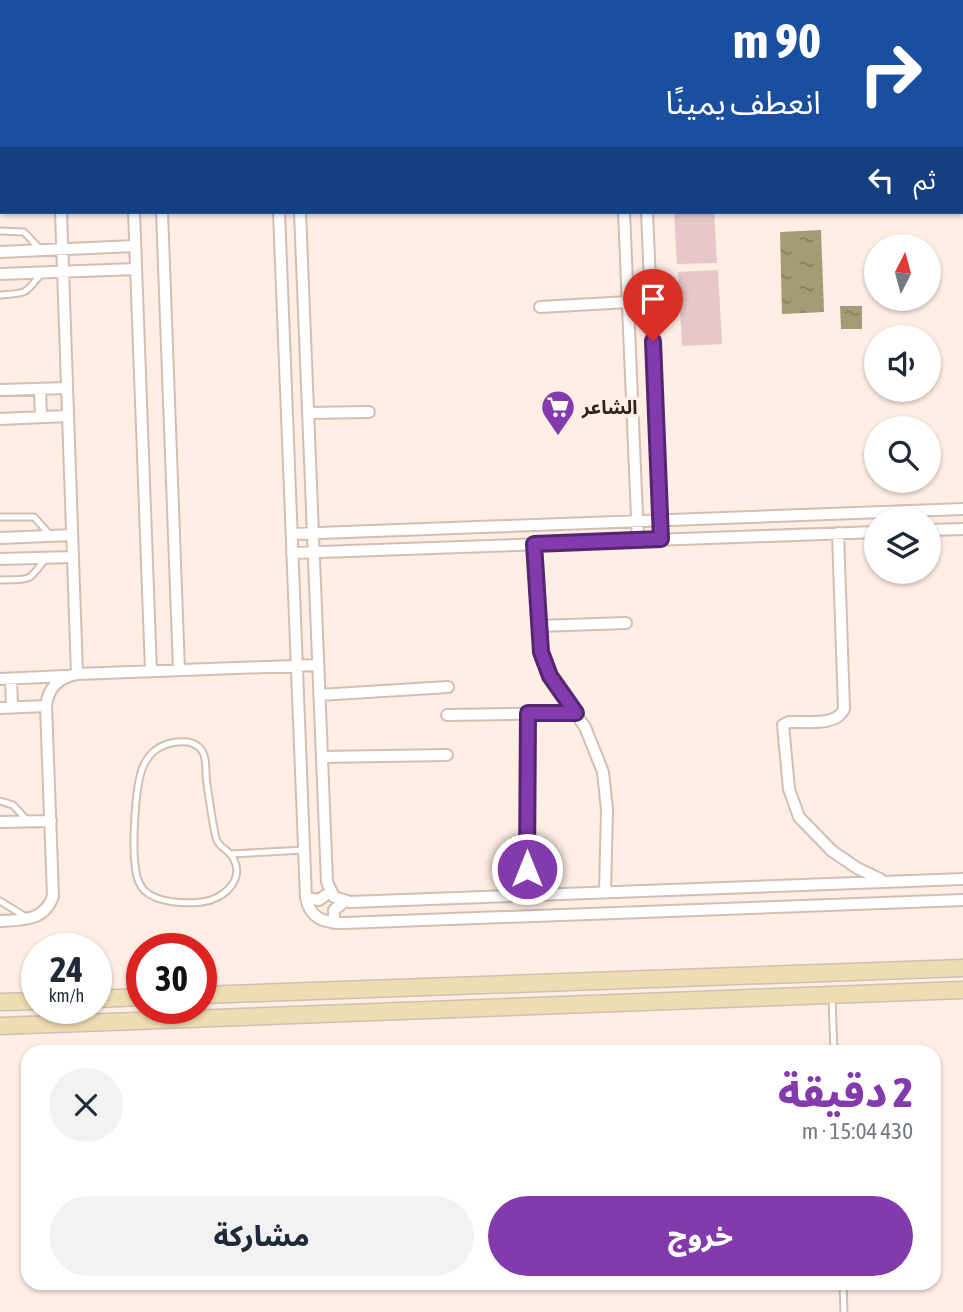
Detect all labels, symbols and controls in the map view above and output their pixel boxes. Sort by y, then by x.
text: 90 m [733,12,821,68]
icon: right [845,28,936,119]
text: انعطف يمينًا [666,84,821,121]
icon: left [862,161,900,199]
text: ثم [914,165,936,195]
north arrow [864,234,942,312]
map controls [864,234,941,584]
pin [623,269,683,341]
icon: arrive [634,280,672,318]
button: sound [864,325,941,402]
supermarket icon: الشاعر [539,388,577,437]
place label: الشاعر [581,396,637,419]
button: search [864,416,941,493]
button: layers [864,507,941,584]
position arrow [490,832,564,906]
speed limit sign: 30 [126,933,217,1024]
text: 24 [50,949,83,989]
text: km/h [49,985,84,1006]
button: close [49,1068,123,1142]
text: 2 دقيقة [778,1068,913,1116]
text: 430 m · 15:04 [802,1118,913,1144]
button: مشاركة [49,1196,474,1276]
button: خروج [488,1196,913,1276]

